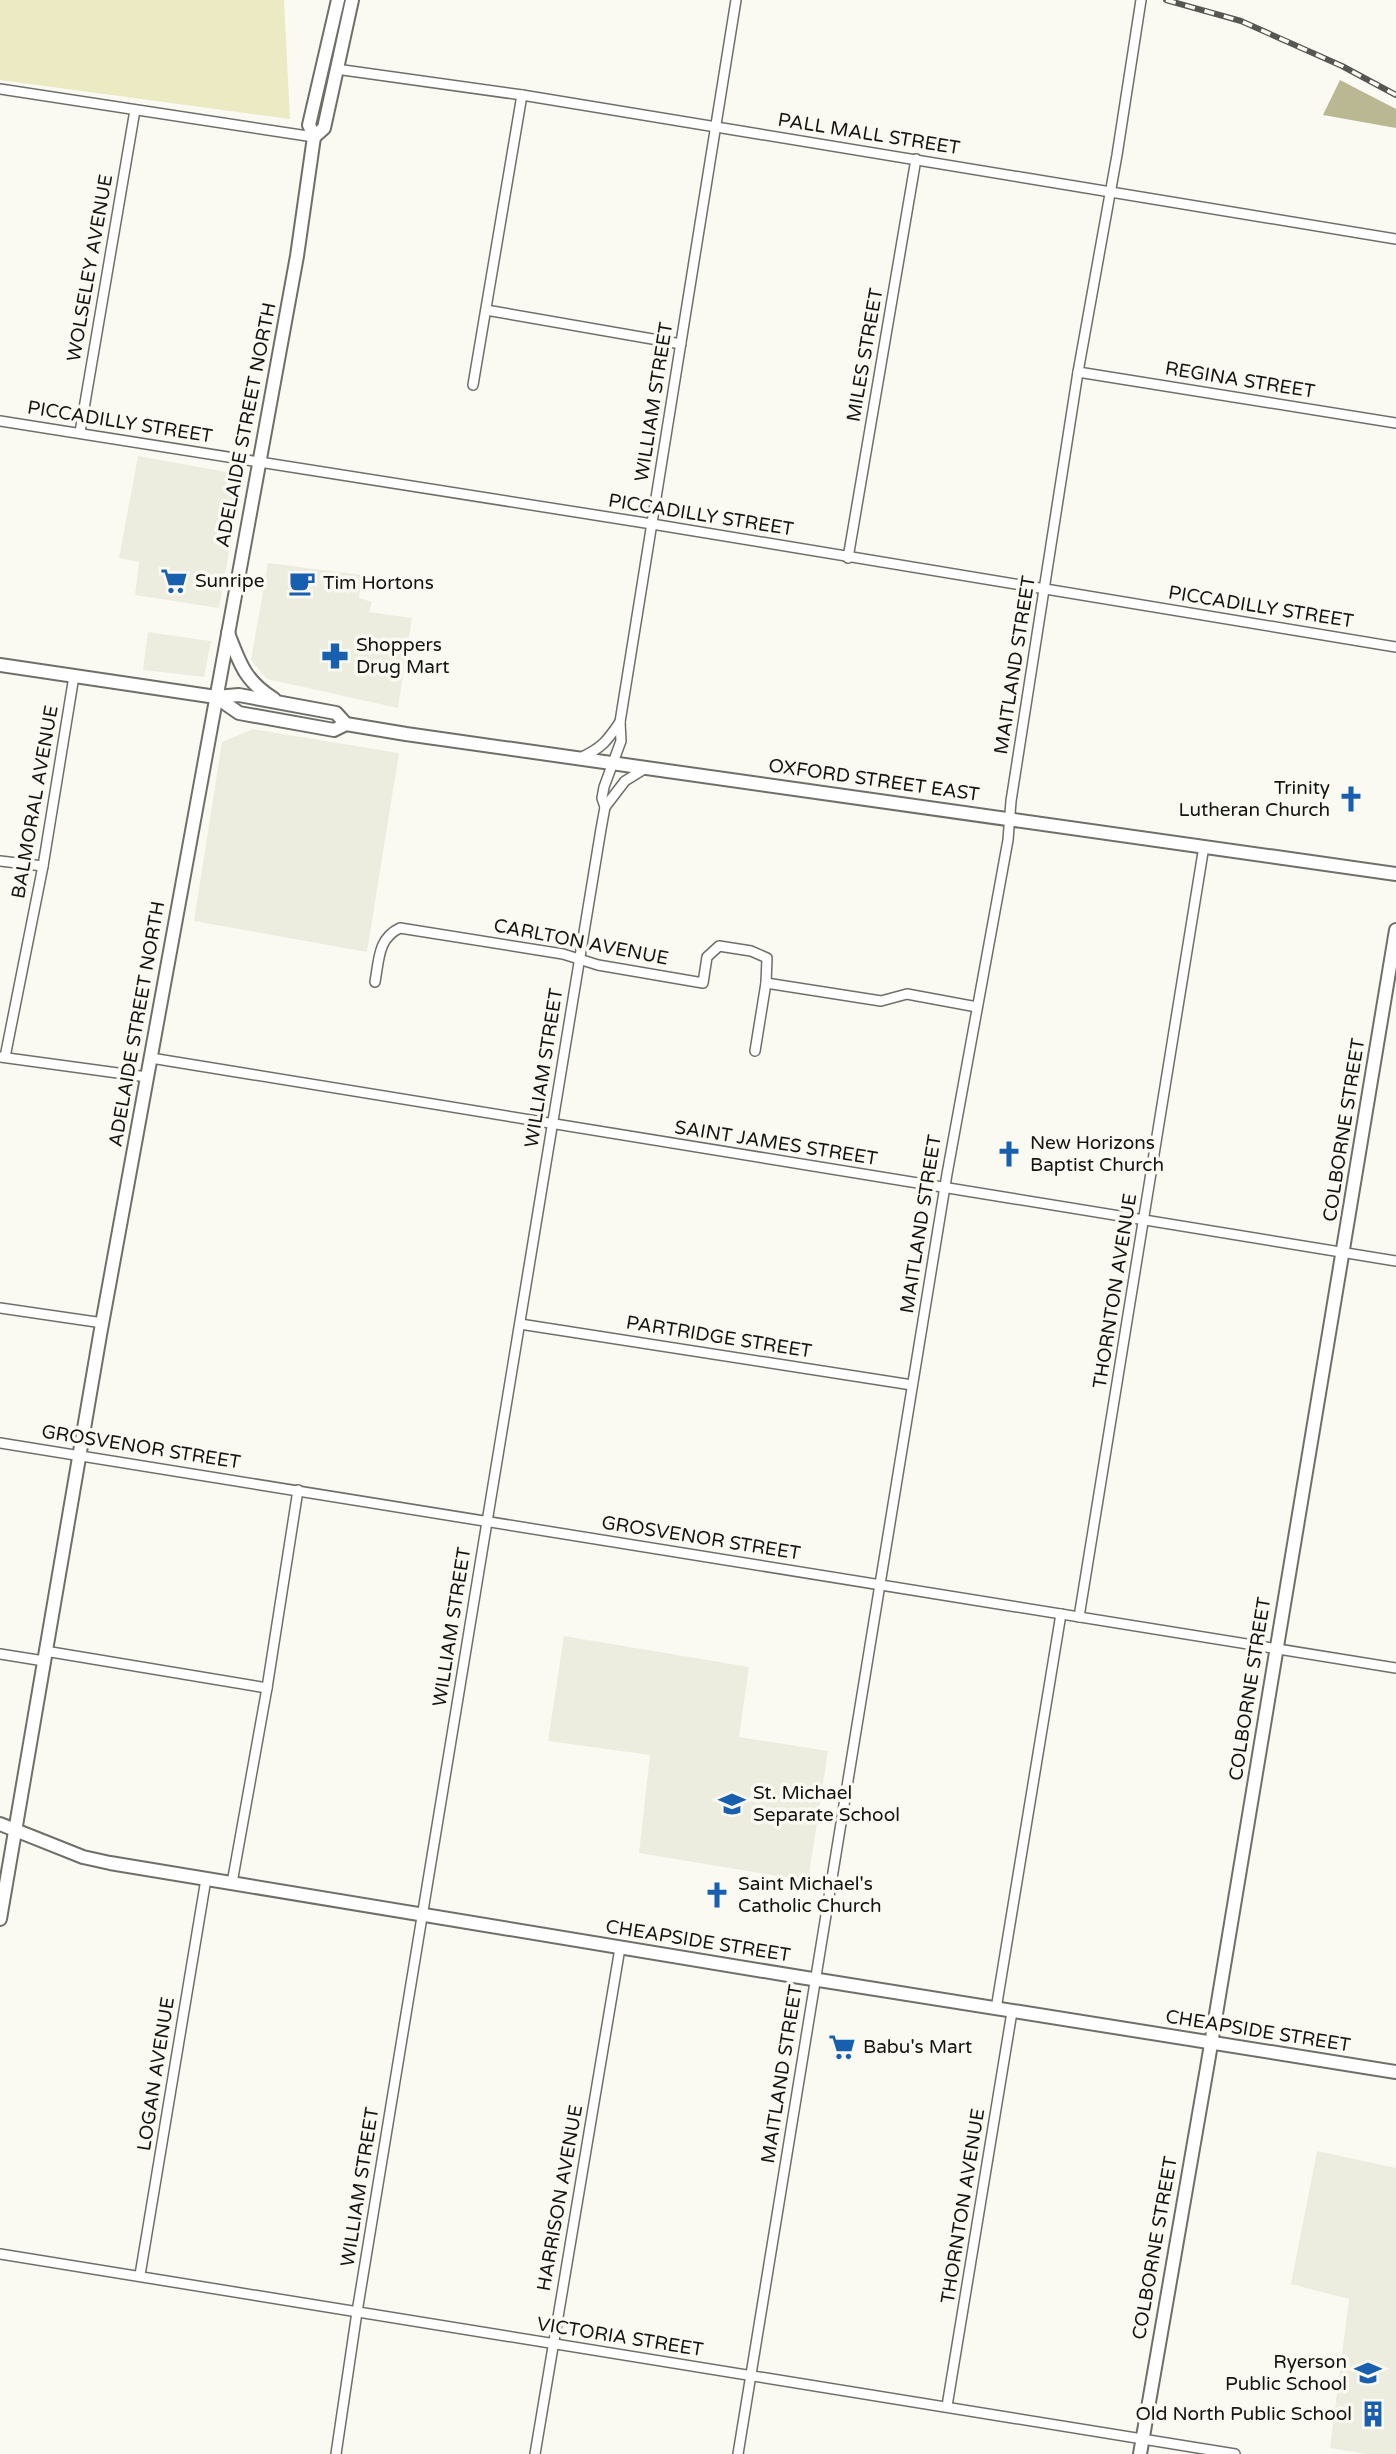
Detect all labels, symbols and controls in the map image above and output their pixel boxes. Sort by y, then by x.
street label: PALL MALL STREET [776,109,962,159]
street label: WOLSELEY AVENUE [63,173,117,363]
street label: MILES STREET [842,286,888,424]
street label: ADELAIDE STREET NORTH [211,301,281,549]
street label: WILLIAM STREET [631,320,678,483]
street label: REGINA STREET [1163,357,1317,403]
street label: PICCADILLY STREET [26,396,215,448]
street label: PICCADILLY STREET [607,489,796,541]
supermarket icon: Sunripe [159,566,189,596]
cafe icon: Tim Hortons [287,568,317,598]
place label: Sunripe [195,570,264,592]
place label: Tim Hortons [323,572,434,594]
street label: MAITLAND STREET [990,574,1040,756]
street label: PICCADILLY STREET [1167,581,1356,633]
place label: Shoppers Drug Mart [356,634,449,678]
pharmacy icon: Shoppers Drug Mart [320,641,350,671]
street label: BALMORAL AVENUE [7,704,63,900]
street label: OXFORD STREET EAST [767,754,981,806]
place label: Trinity Lutheran Church [1178,777,1330,821]
church icon: Trinity Lutheran Church [1336,784,1366,814]
street label: ADELAIDE STREET NORTH [105,899,169,1149]
street label: CARLTON AVENUE [492,914,670,970]
street label: WILLIAM STREET [521,986,568,1149]
street label: COLBORNE STREET [1319,1036,1369,1223]
street label: SAINT JAMES STREET [673,1116,879,1170]
place label: New Horizons Baptist Church [1030,1132,1164,1176]
street label: MAITLAND STREET [896,1133,946,1315]
church icon: New Horizons Baptist Church [994,1139,1024,1169]
street label: THORNTON AVENUE [1089,1192,1141,1390]
street label: PARTRIDGE STREET [625,1311,814,1363]
street label: GROSVENOR STREET [40,1420,243,1474]
street label: GROSVENOR STREET [600,1511,803,1565]
street label: WILLIAM STREET [429,1545,476,1708]
street label: COLBORNE STREET [1225,1595,1275,1782]
place label: St. Michael Separate School [753,1782,900,1826]
school or university icon: St. Michael Separate School [717,1789,747,1819]
place label: Saint Michael's Catholic Church [738,1873,882,1917]
church icon: Saint Michael's Catholic Church [702,1880,732,1910]
street label: CHEAPSIDE STREET [604,1916,792,1967]
street label: MAITLAND STREET [757,1983,807,2165]
street label: LOGAN AVENUE [133,1995,179,2153]
street label: CHEAPSIDE STREET [1164,2006,1352,2057]
supermarket icon: Babu's Mart [827,2032,857,2062]
place label: Babu's Mart [863,2036,972,2058]
street label: HARRISON AVENUE [533,2103,587,2293]
street label: WILLIAM STREET [337,2105,384,2268]
street label: THORNTON AVENUE [937,2107,989,2305]
street label: COLBORNE STREET [1128,2154,1182,2341]
street label: VICTORIA STREET [535,2313,705,2361]
place label: Ryerson Public School [1225,2351,1347,2395]
school or university icon: Ryerson Public School [1353,2358,1383,2388]
building icon: Old North Public School [1358,2399,1388,2429]
place label: Old North Public School [1136,2403,1352,2425]

